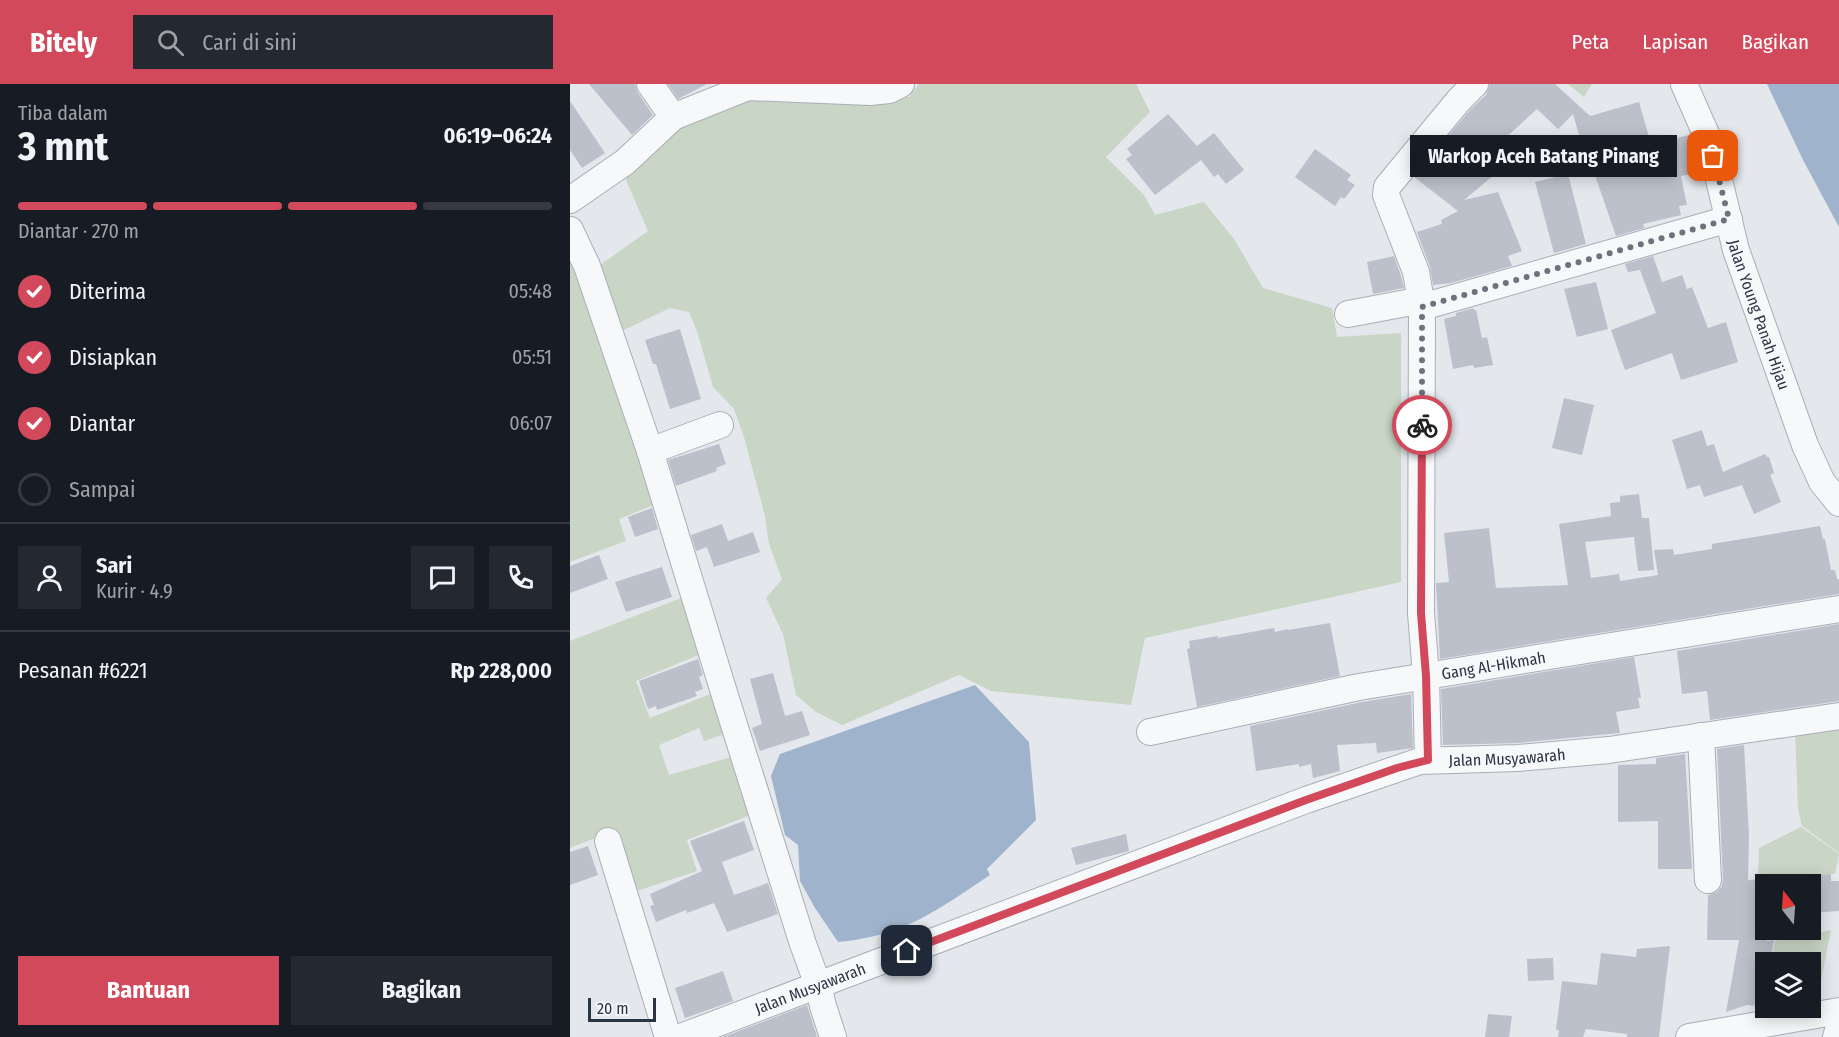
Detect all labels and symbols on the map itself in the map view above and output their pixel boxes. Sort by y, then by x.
pin [1687,130,1738,181]
callout: Warkop Aceh Batang Pinang [1410,135,1677,177]
street label: Jalan Young Panah Hijau [1724,238,1794,392]
courier [1392,395,1452,455]
street label: Gang Al-Hikmah [1440,647,1547,683]
street label: Jalan Musyawarah [1448,744,1566,770]
north arrow [1755,874,1821,940]
pin [881,925,932,976]
street label: Jalan Musyawarah [752,958,868,1018]
scale bar [588,995,656,1022]

